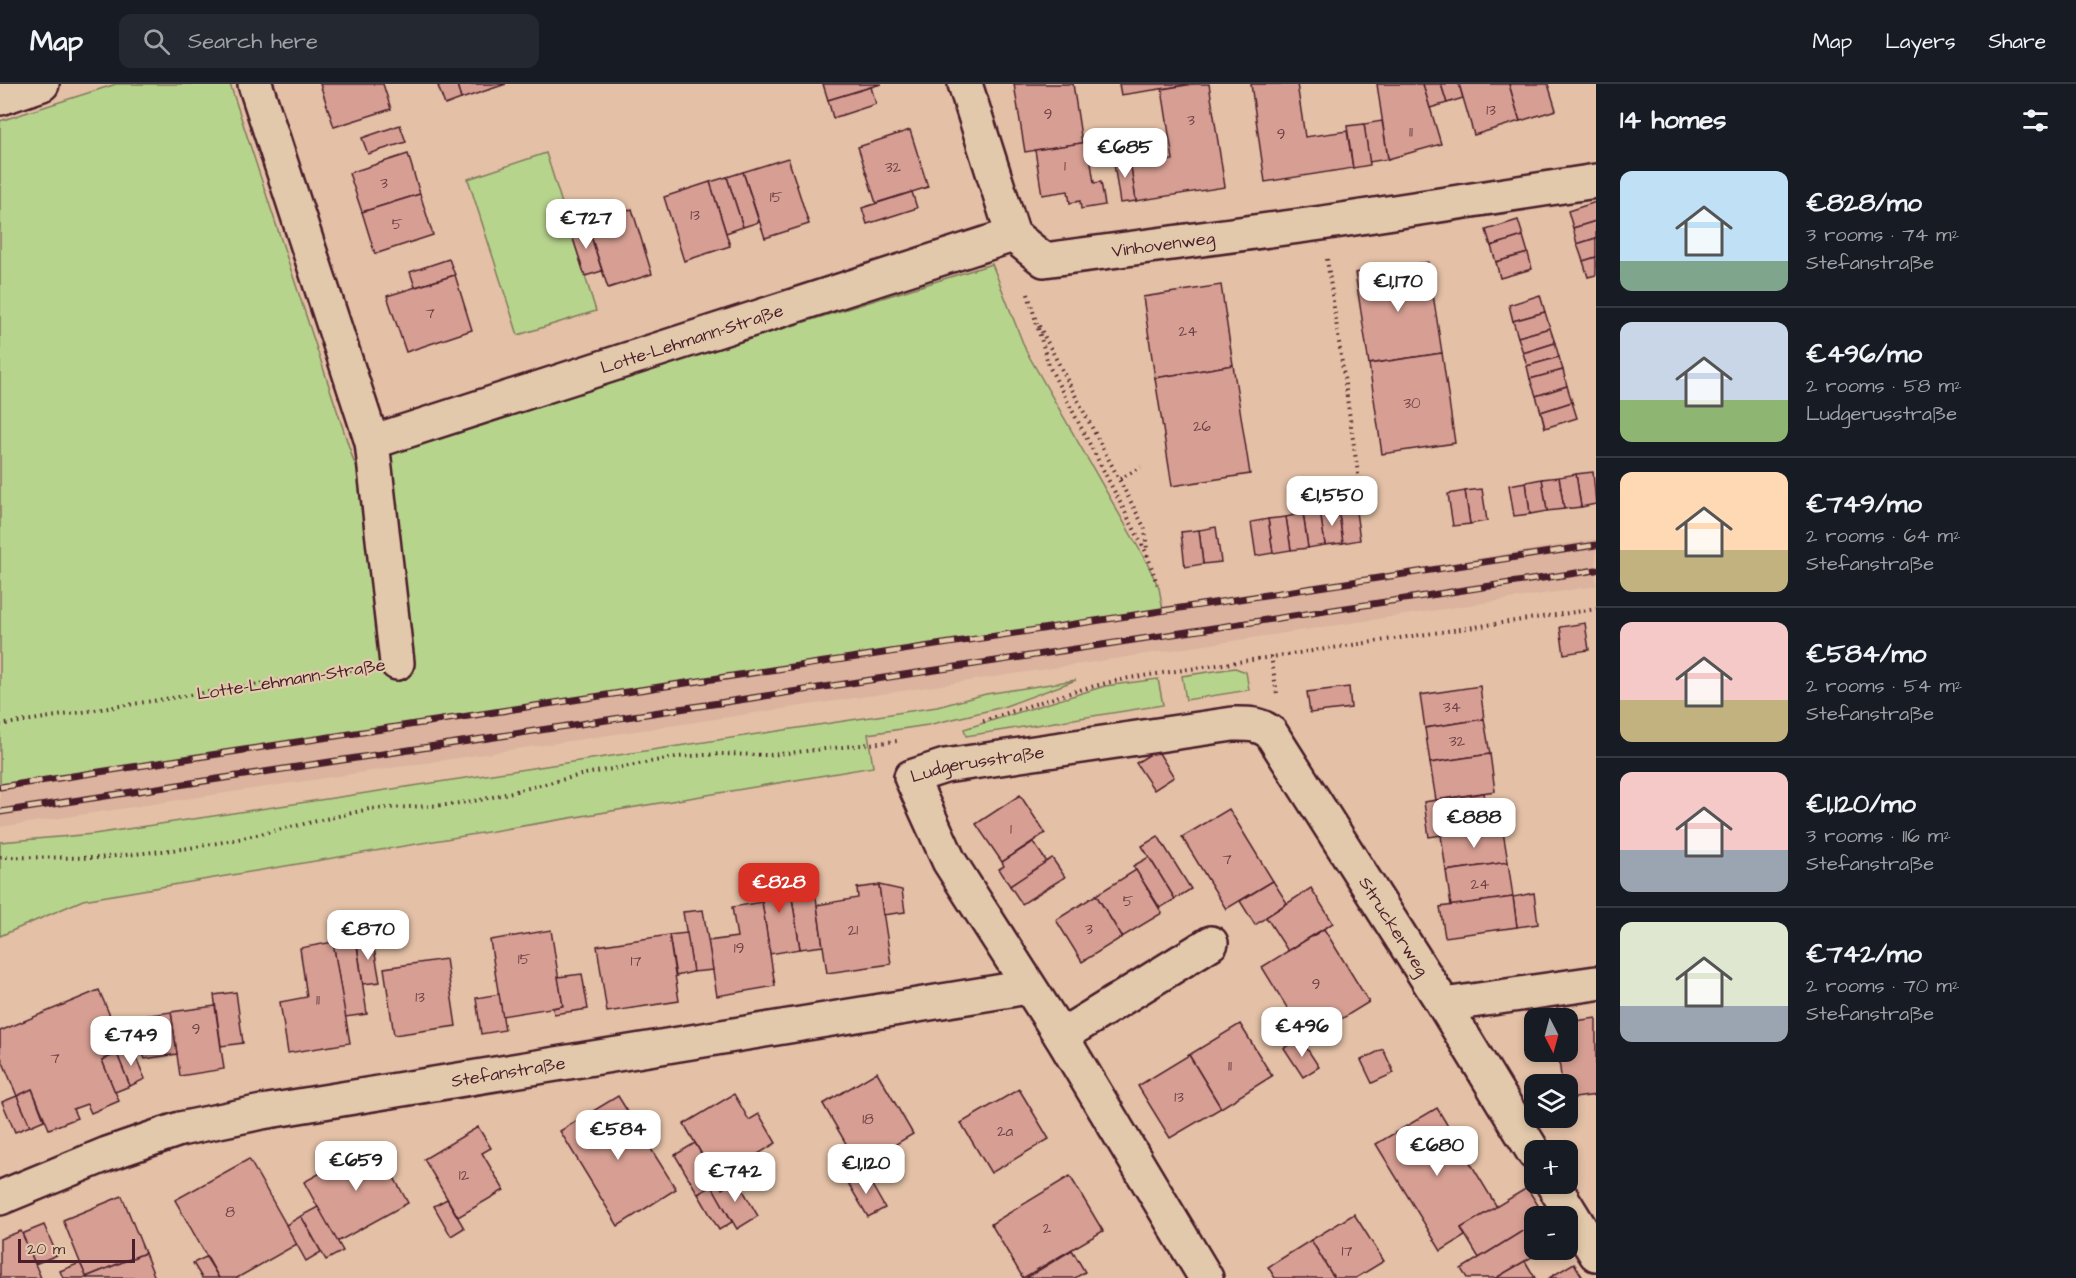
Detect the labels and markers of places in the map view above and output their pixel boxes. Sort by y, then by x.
pin: €685 [1089,128,1161,179]
pin: €727 [550,199,622,250]
pin: €1,170 [1349,262,1447,313]
pin: €1,550 [1283,476,1381,527]
pin: €888 [1438,798,1510,849]
pin: €828 [743,863,815,914]
pin: €870 [332,910,404,961]
pin: €496 [1266,1007,1338,1058]
pin: €749 [95,1016,167,1067]
pin: €584 [582,1110,654,1161]
pin: €680 [1401,1126,1473,1177]
pin: €659 [320,1141,392,1192]
pin: €1,120 [817,1144,915,1195]
pin: €742 [699,1152,771,1203]

